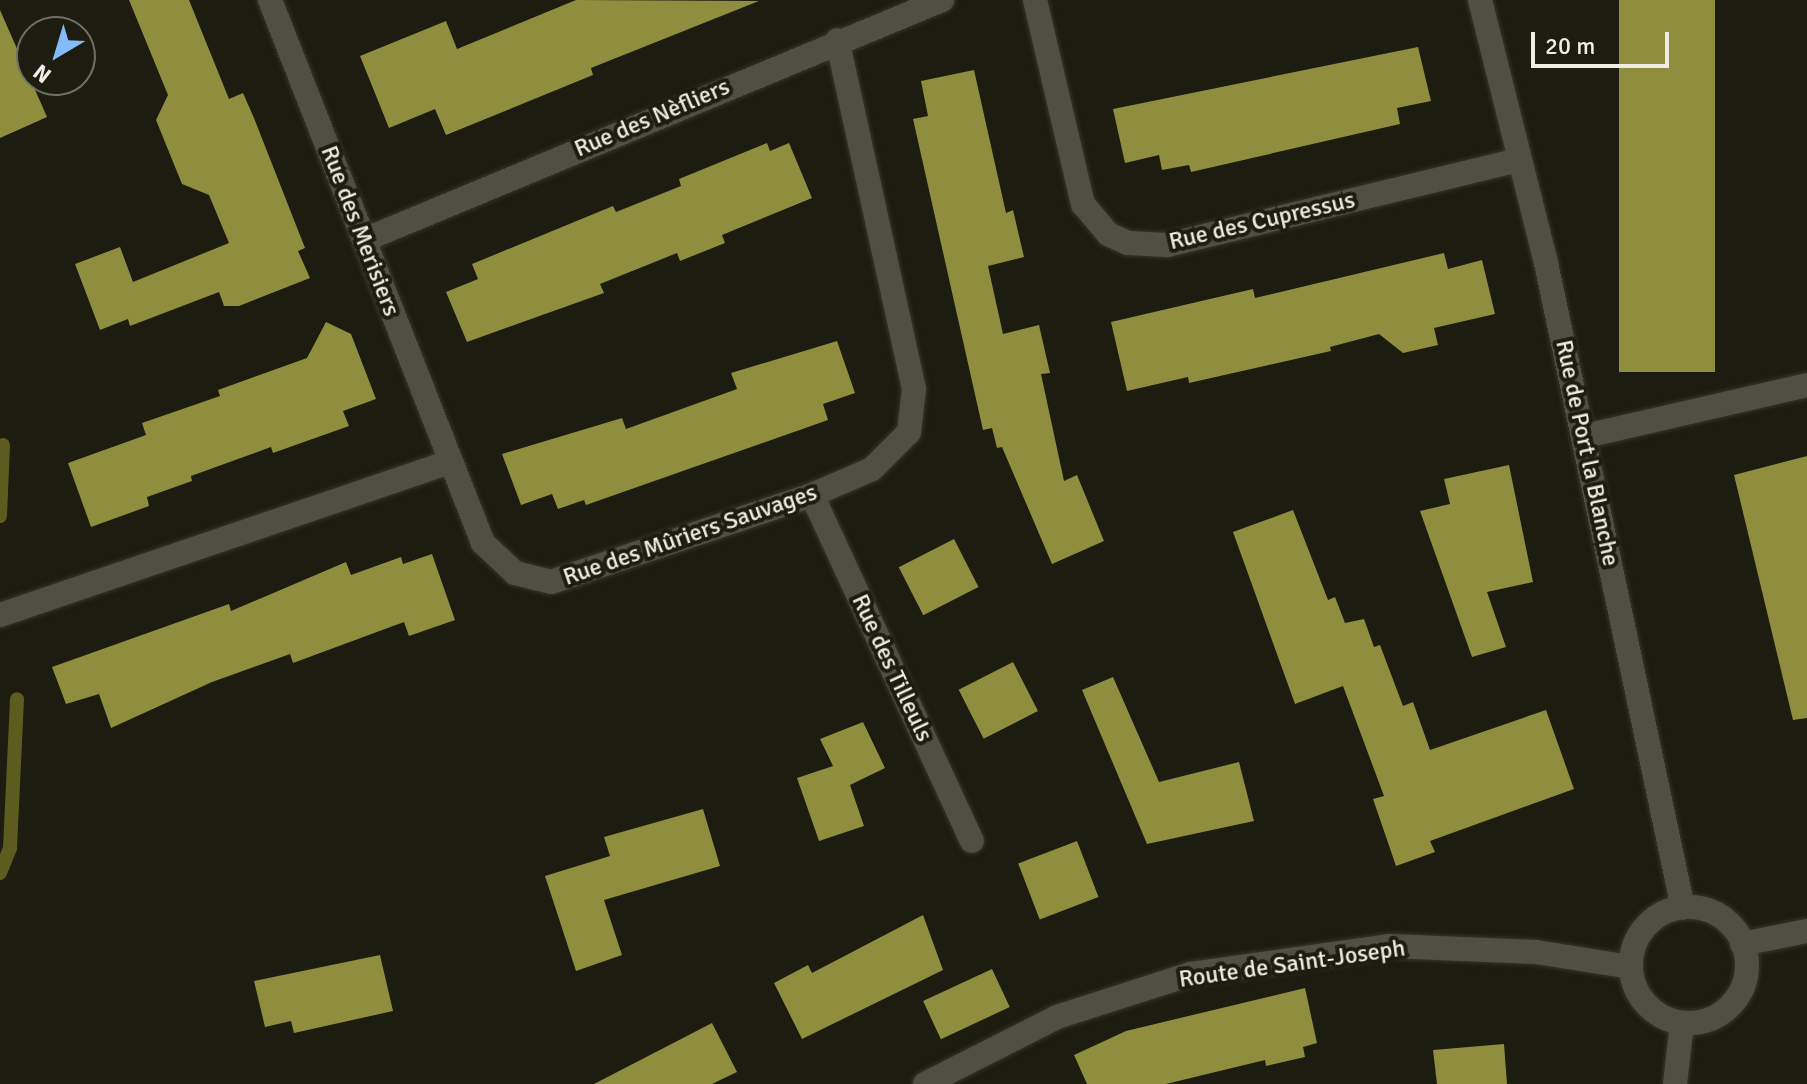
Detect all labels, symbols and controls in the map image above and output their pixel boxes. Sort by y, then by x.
north arrow [16,16,96,96]
scale bar [1535,16,1673,66]
text: 20 m [1545,31,1595,61]
text: N [28,58,56,89]
street label: Rue des Nèfliers [570,72,734,164]
street label: Rue des Merisiers [314,142,406,320]
street label: Rue des Cupressus [1166,186,1358,256]
street label: Rue de Port la Blanche [1549,337,1625,569]
street label: Rue des Mûriers Sauvages [559,478,821,592]
street label: Rue des Tilleuls [845,590,939,746]
street label: Route de Saint-Joseph [1177,934,1407,994]

